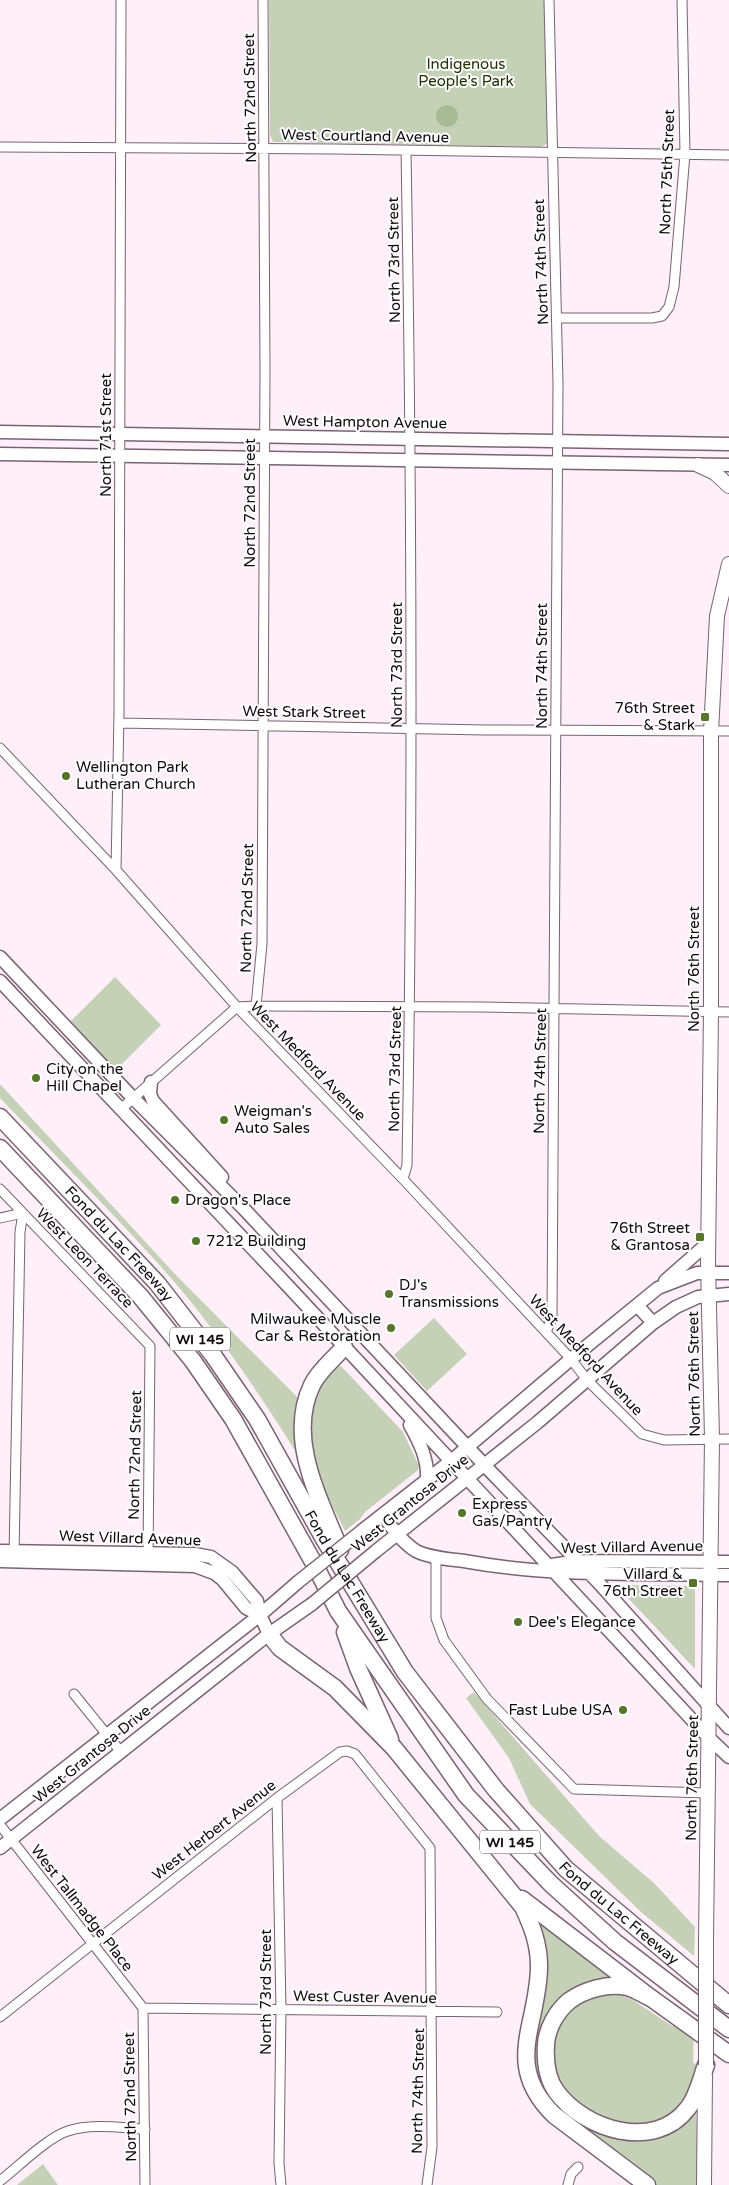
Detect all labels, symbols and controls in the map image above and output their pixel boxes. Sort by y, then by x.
street label: North 72nd Street [240,33,260,163]
park label: Indigenous People’s Park [418,55,514,90]
street label: North 75th Street [656,108,678,235]
street label: West Courtland Avenue [281,126,449,146]
street label: North 73rd Street [384,197,404,323]
street label: North 74th Street [530,198,552,325]
street label: North 71st Street [97,373,115,497]
street label: West Hampton Avenue [283,412,447,432]
street label: North 72nd Street [241,438,259,568]
street label: North 73rd Street [388,602,406,728]
street label: North 74th Street [533,603,551,729]
place label: 76th Street & Stark [615,699,695,734]
street label: West Stark Street [242,702,366,722]
marker: 76th Street & Stark [699,711,711,723]
place label: Wellington Park Lutheran Church [76,758,196,793]
marker: Wellington Park Lutheran Church [60,770,72,782]
street label: North 72nd Street [237,843,257,973]
street label: North 76th Street [685,906,703,1032]
street label: West Medford Avenue [246,998,370,1124]
street label: North 73rd Street [385,1006,405,1132]
street label: North 74th Street [530,1008,550,1134]
place label: City on the Hill Chapel [46,1060,123,1095]
marker: City on the Hill Chapel [30,1072,42,1084]
place label: Weigman's Auto Sales [234,1102,312,1137]
marker: Weigman's Auto Sales [218,1114,230,1126]
street label: Fond du Lac Freeway [61,1182,177,1305]
place label: Dragon's Place [185,1191,291,1209]
marker: Dragon's Place [169,1194,181,1206]
street label: West Leon Terrace [33,1204,137,1312]
place label: 76th Street & Grantosa [610,1219,690,1254]
marker: 76th Street & Grantosa [694,1231,706,1243]
place label: 7212 Building [206,1232,306,1250]
marker: 7212 Building [190,1235,202,1247]
place label: DJ's Transmissions [399,1276,499,1311]
marker: DJ's Transmissions [383,1288,395,1300]
street label: West Medford Avenue [525,1291,647,1419]
place label: Milwaukee Muscle Car & Restoration [250,1310,381,1345]
street label: North 76th Street [684,1311,704,1437]
marker: Milwaukee Muscle Car & Restoration [385,1322,397,1334]
road number: WI 145 [170,1328,230,1350]
street label: North 72nd Street [125,1390,145,1520]
street label: West Grantosa Drive [348,1450,472,1556]
place label: Express Gas/Pantry [472,1495,552,1530]
street label: Fond du Lac Freeway [301,1507,394,1646]
marker: Express Gas/Pantry [456,1507,468,1519]
street label: West Villard Avenue [59,1527,201,1549]
street label: West Villard Avenue [561,1537,703,1557]
place label: Villard & 76th Street [603,1565,683,1600]
marker: Villard & 76th Street [687,1577,699,1589]
place label: Dee's Elegance [528,1613,636,1631]
marker: Dee's Elegance [512,1616,524,1628]
street label: West Grantosa Drive [30,1701,154,1807]
place label: Fast Lube USA [508,1701,613,1719]
marker: Fast Lube USA [617,1704,629,1716]
street label: North 76th Street [682,1715,702,1841]
street label: West Herbert Avenue [149,1776,279,1884]
road number: WI 145 [480,1830,540,1854]
street label: West Tallmadge Place [27,1841,137,1975]
street label: Fond du Lac Freeway [555,1858,683,1968]
street label: North 73rd Street [257,1929,275,2055]
street label: West Custer Avenue [293,1987,437,2007]
street label: North 74th Street [408,2028,428,2154]
street label: North 72nd Street [120,2032,140,2162]

